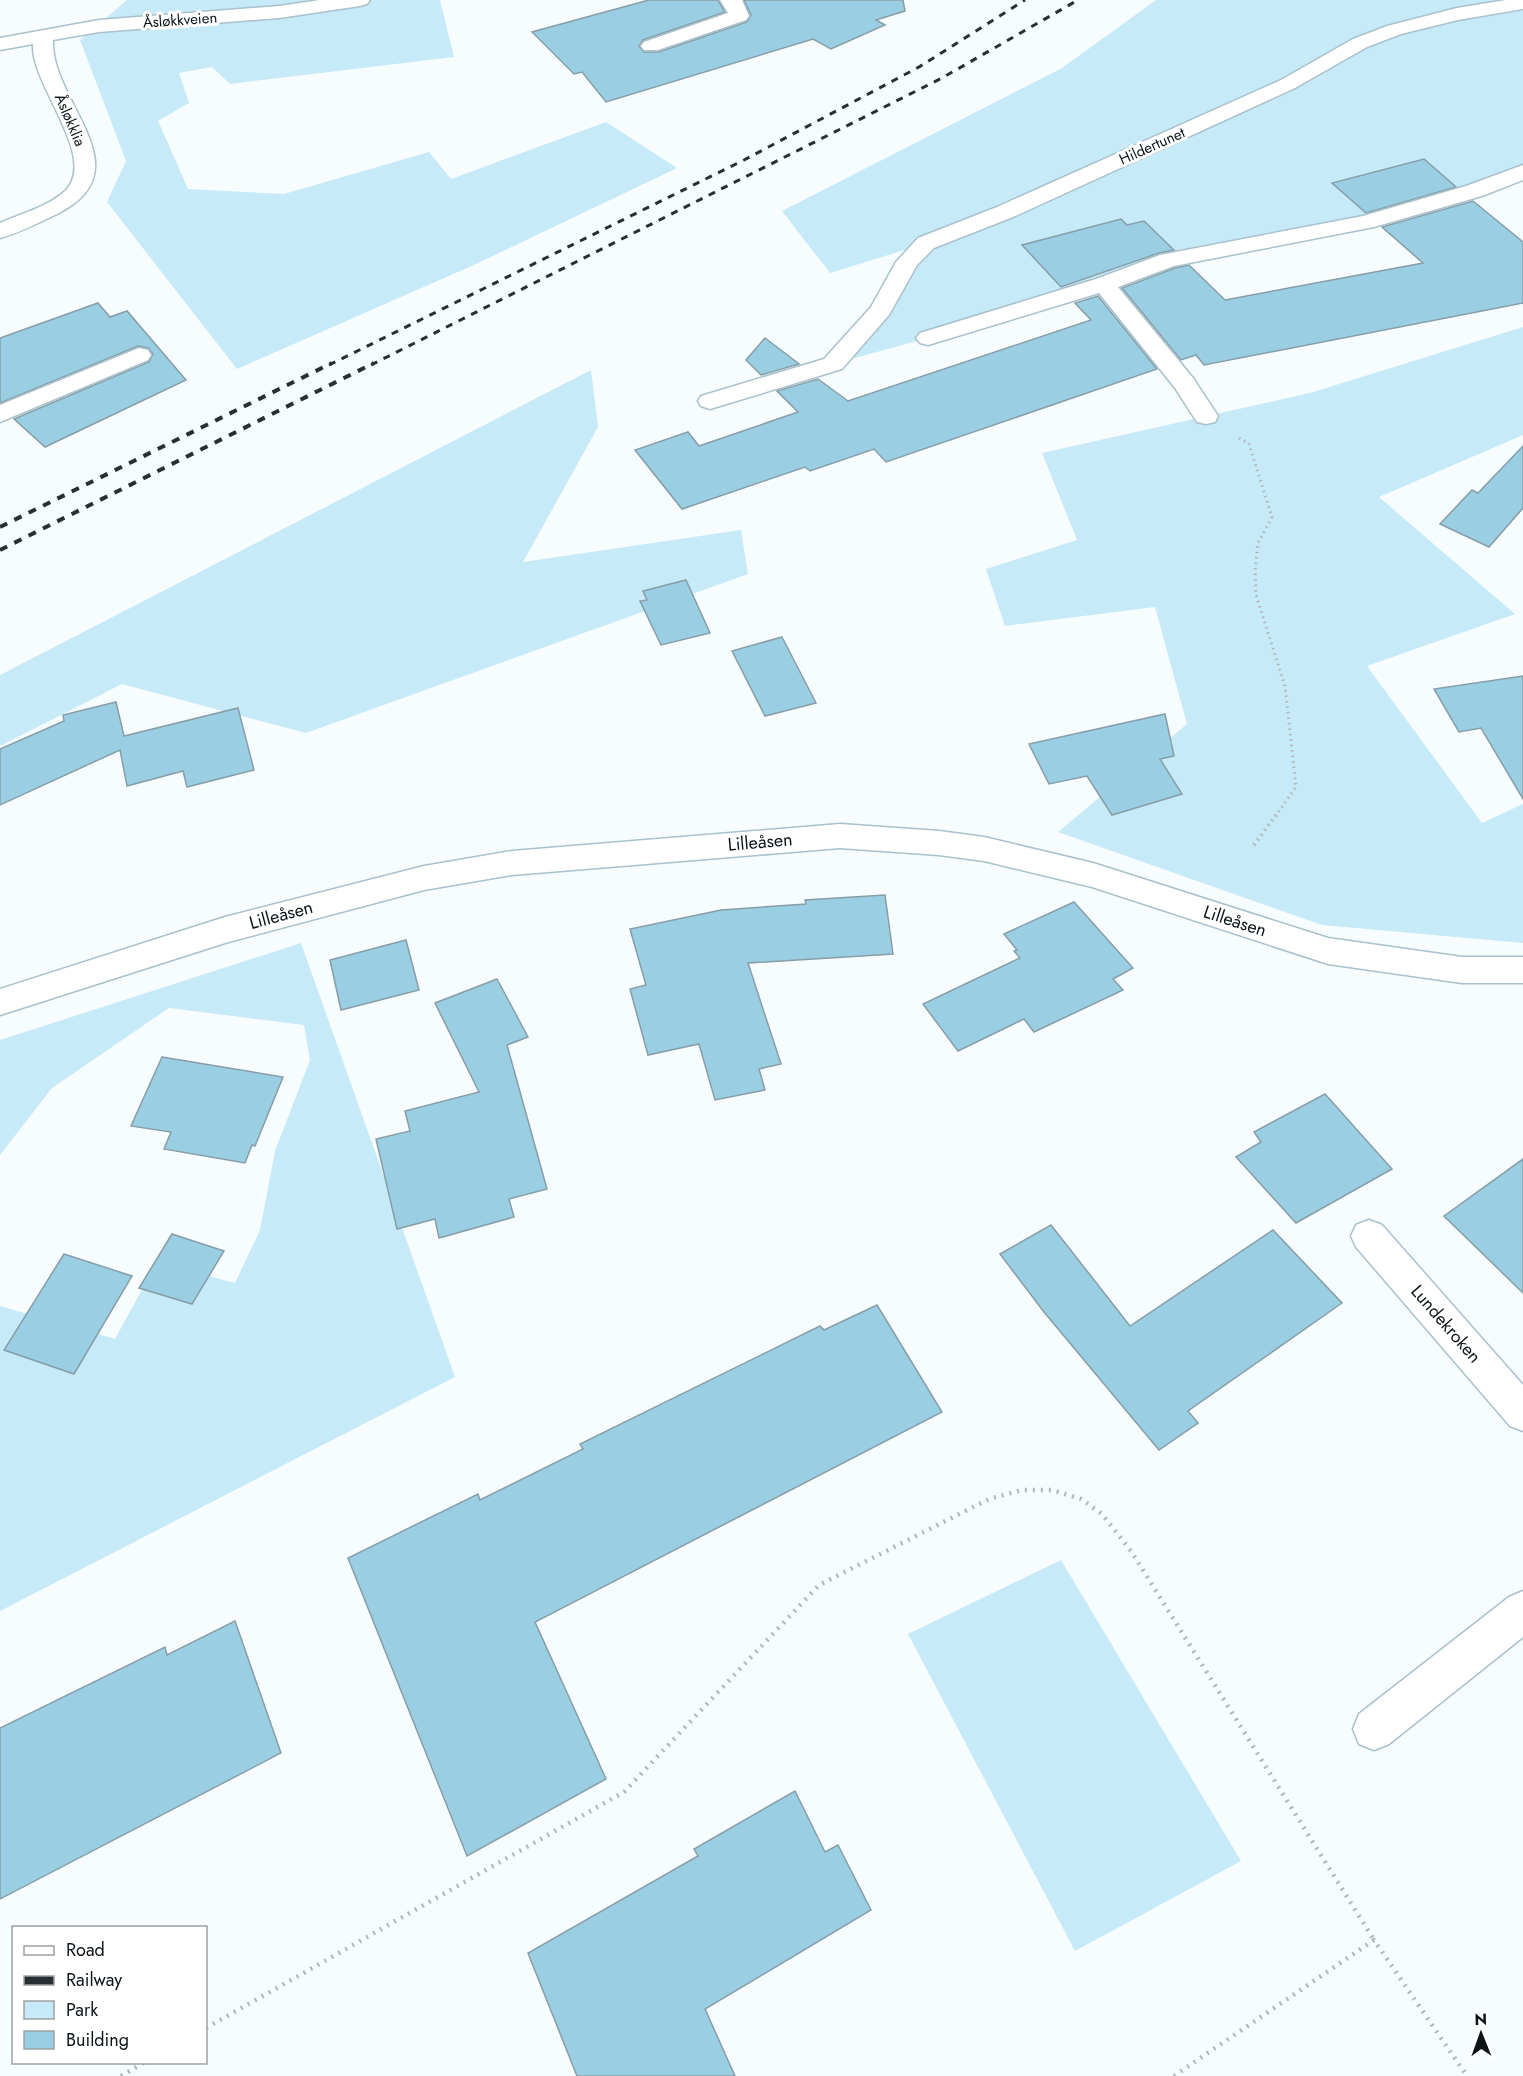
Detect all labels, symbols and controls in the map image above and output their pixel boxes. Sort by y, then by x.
street label: Åsløkkveien [142,6,218,34]
street label: Åsløkklia [49,90,91,150]
street label: Hildertunet [1115,122,1189,170]
street label: Lilleåsen [726,826,794,858]
street label: Lilleåsen [246,894,316,936]
street label: Lilleåsen [1200,899,1270,943]
street label: Lundekroken [1405,1279,1487,1369]
legend [12,1926,207,2064]
text: Road [66,1937,105,1963]
text: Railway [66,1967,122,1993]
text: Park [66,1997,98,2023]
north arrow [1451,2004,1511,2064]
text: N [1474,2008,1487,2031]
text: Building [66,2027,129,2053]

